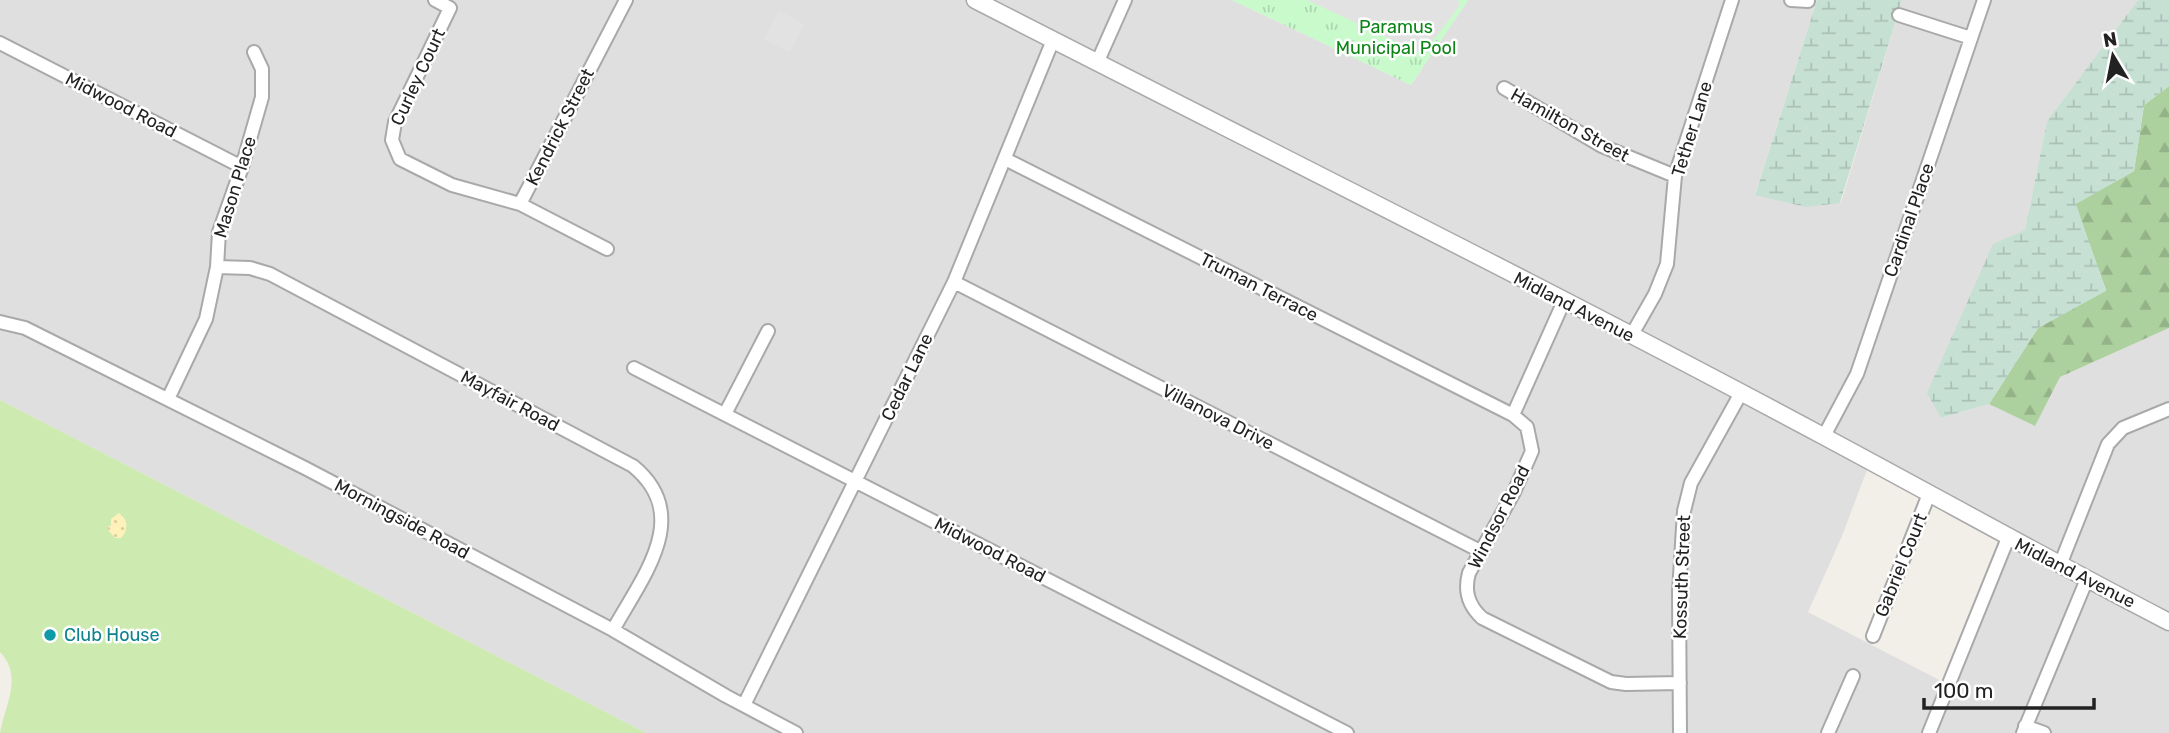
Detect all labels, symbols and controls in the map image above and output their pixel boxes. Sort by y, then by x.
park label: Paramus Municipal Pool [1336,16,1456,59]
north arrow [2078,21,2148,91]
street label: Curley Court [386,25,450,129]
text: N [2101,27,2119,52]
street label: Kendrick Street [521,65,599,189]
street label: Midwood Road [62,68,180,142]
street label: Tether Lane [1667,79,1717,179]
street label: Hamilton Street [1507,83,1633,167]
street label: Mason Place [209,134,261,240]
street label: Cardinal Place [1879,160,1939,280]
street label: Truman Terrace [1196,248,1322,326]
street label: Midland Avenue [1510,267,1638,347]
street label: Cedar Lane [876,330,938,424]
street label: Mayfair Road [457,366,563,436]
street label: Villanova Drive [1158,379,1278,455]
street label: Windsor Road [1463,461,1535,573]
street label: Morningside Road [331,474,473,564]
street label: Gabriel Court [1870,510,1932,620]
street label: Midwood Road [931,513,1049,587]
street label: Kossuth Street [1669,515,1695,639]
street label: Midland Avenue [2011,533,2139,613]
place label: Club House [64,624,160,646]
marker: Club House [42,627,58,643]
scale bar [1924,666,2094,710]
text: 100 m [1934,678,1993,703]

